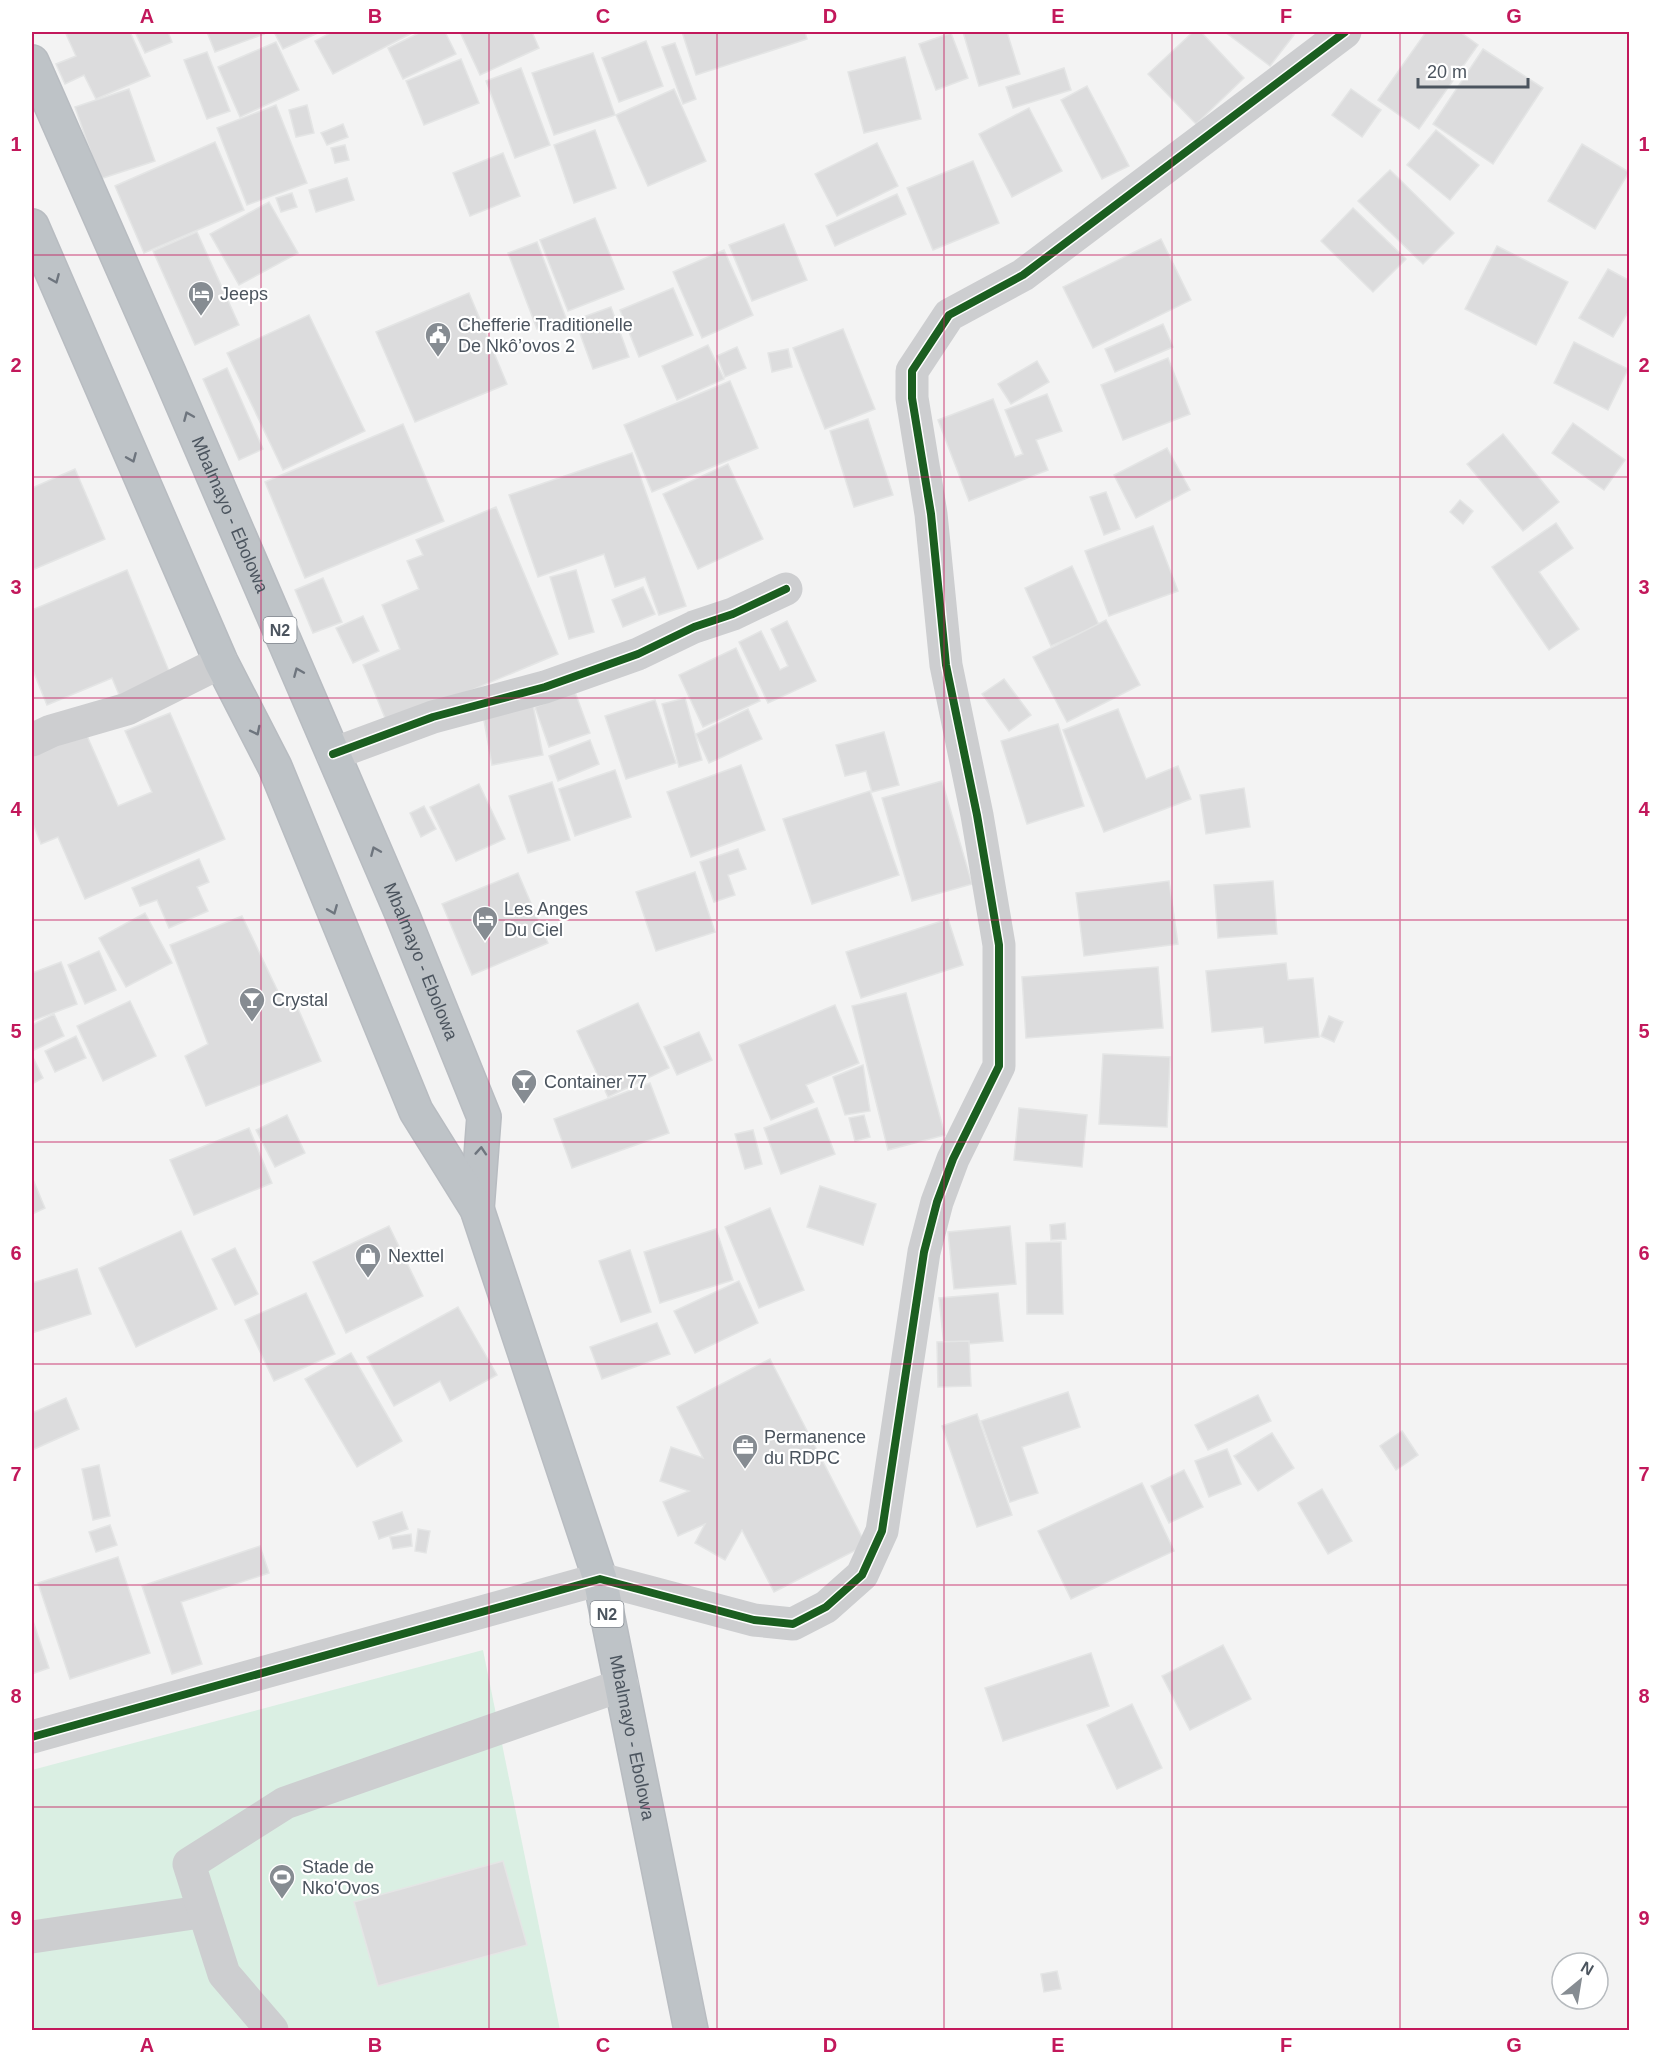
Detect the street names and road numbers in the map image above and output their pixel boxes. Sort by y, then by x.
street label: Mbalmayo - Ebolowa [188,433,273,597]
road number: N2 [264,617,296,643]
street label: Mbalmayo - Ebolowa [380,880,462,1044]
road number: N2 [590,1601,624,1627]
street label: Mbalmayo - Ebolowa [606,1653,659,1823]

